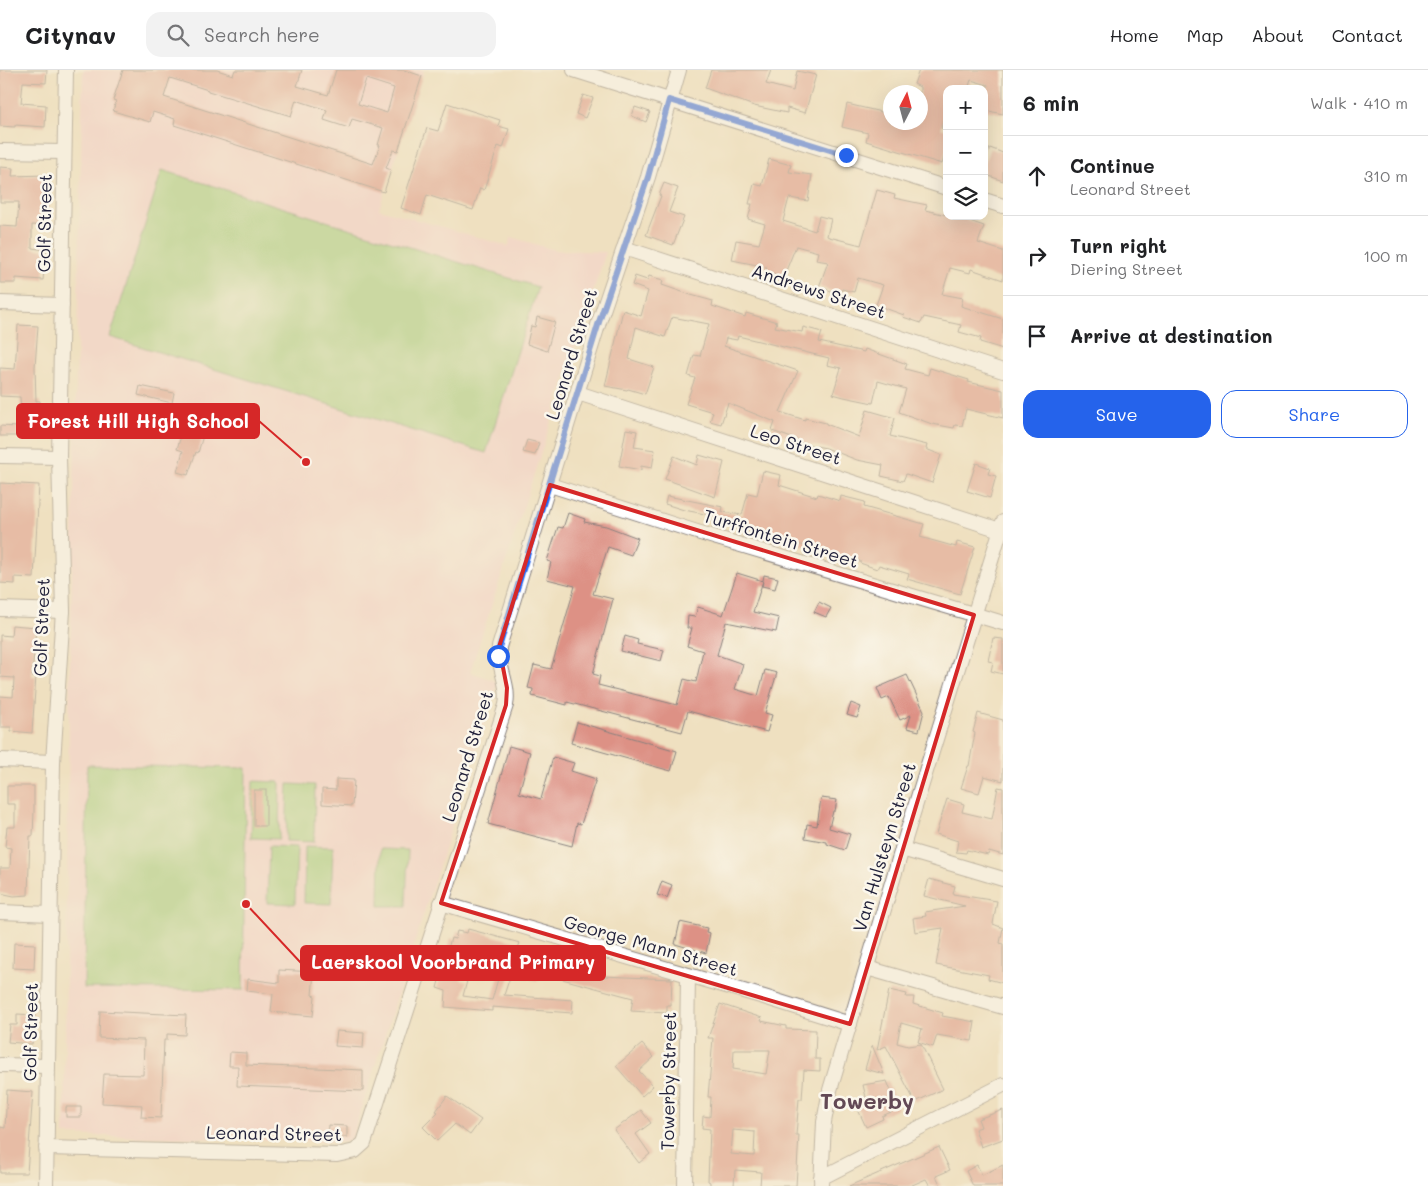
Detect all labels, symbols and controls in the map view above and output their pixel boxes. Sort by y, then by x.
search box [146,12,496,57]
text: Citynav [25,19,116,50]
icon: search [164,21,192,49]
text: Search here [204,22,320,47]
text: Home [1110,23,1159,47]
text: Map [1187,23,1223,47]
text: About [1251,23,1304,47]
text: Contact [1332,23,1403,47]
north arrow [883,85,928,130]
map controls [943,85,988,220]
button: + [943,85,988,130]
text: 6 min [1023,89,1079,116]
text: Walk · 410 m [1310,92,1408,113]
button: − [943,130,988,175]
route end [835,144,858,167]
text: Continue [1070,153,1155,178]
icon: ahead [1023,162,1051,190]
text: 310 m [1364,165,1408,186]
street label: Golf Street [31,174,57,272]
button: layers [943,175,988,220]
text: Leonard Street [1070,178,1191,199]
text: Turn right [1070,233,1167,258]
icon: right [1023,242,1051,270]
text: 100 m [1363,245,1408,266]
street label: Andrews Street [749,258,889,324]
text: Diering Street [1070,258,1183,279]
street label: Leonard Street [540,285,602,423]
icon: arrive [1023,322,1051,350]
text: Arrive at destination [1070,323,1273,348]
button: Save [1023,390,1211,438]
button: Share [1221,390,1408,438]
callout: Forest Hill High School [17,404,259,438]
text: Forest Hill High School [27,408,249,433]
street label: Leo Street [747,418,845,470]
street label: Turffontein Street [700,503,862,573]
street label: Golf Street [27,577,55,677]
route start [487,645,510,668]
street label: Leonard Street [436,687,498,825]
street label: Van Hulsteyn Street [847,759,921,935]
street label: George Mann Street [561,909,741,981]
callout: Laerskool Voorbrand Primary [301,946,605,980]
text: Laerskool Voorbrand Primary [311,949,595,974]
street label: Golf Street [17,983,43,1081]
street label: Towerby Street [655,1011,681,1151]
district label: Towerby [820,1086,914,1115]
street label: Leonard Street [206,1120,342,1146]

